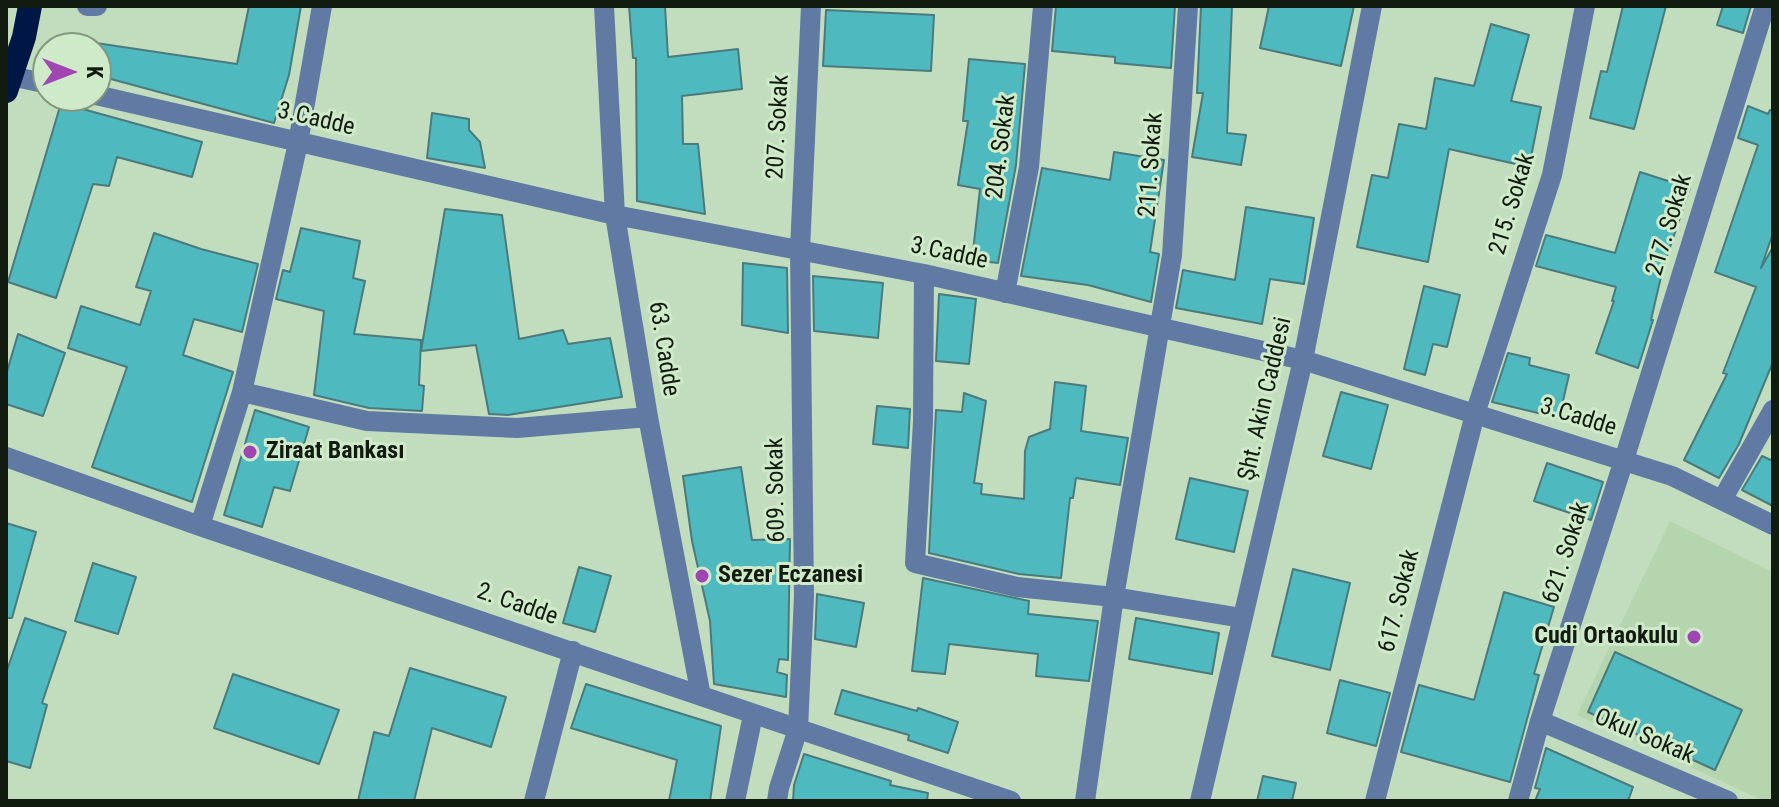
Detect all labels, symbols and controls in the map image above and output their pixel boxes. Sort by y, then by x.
north arrow [32,32,112,112]
text: K [82,66,107,78]
street label: 207. Sokak [762,74,796,180]
street label: 204. Sokak [981,93,1023,201]
street label: 3.Cadde [275,97,357,143]
street label: 211. Sokak [1134,112,1170,218]
street label: 215. Sokak [1484,150,1542,258]
street label: 217. Sokak [1641,171,1699,279]
street label: 3.Cadde [908,232,990,276]
street label: 63. Cadde [641,299,685,399]
street label: Şht. Akin Caddesi [1233,314,1299,484]
street label: 3.Cadde [1536,393,1620,443]
street label: 609. Sokak [762,437,792,543]
place label: Ziraat Bankası [266,438,404,466]
marker: Ziraat Bankası [241,443,259,461]
street label: 621. Sokak [1537,499,1597,607]
street label: 617. Sokak [1373,547,1427,655]
place label: Sezer Eczanesi [718,562,863,590]
marker: Sezer Eczanesi [693,567,711,585]
street label: 2. Cadde [473,578,561,632]
place label: Cudi Ortaokulu [1534,623,1678,651]
marker: Cudi Ortaokulu [1685,628,1703,646]
street label: Okul Sokak [1590,703,1698,771]

